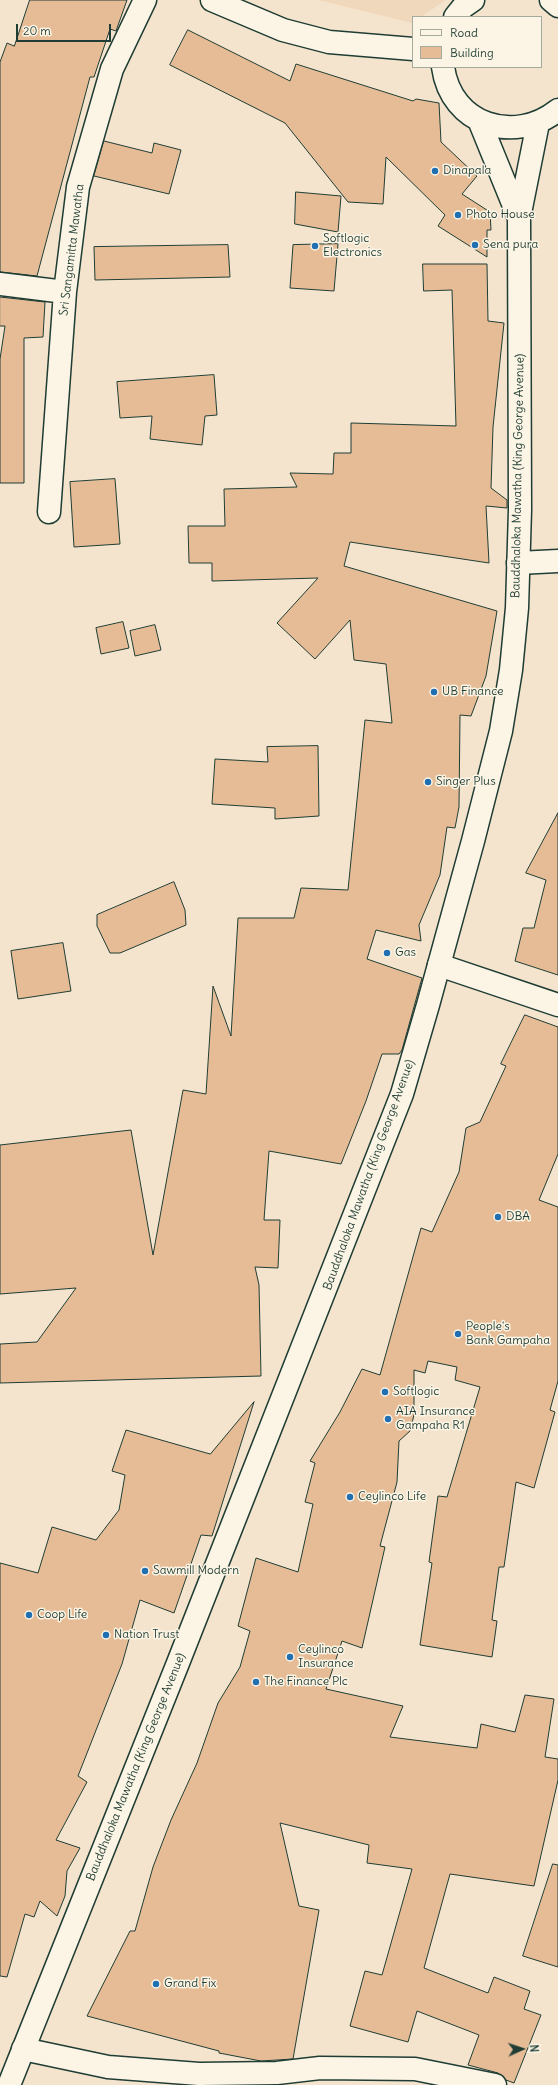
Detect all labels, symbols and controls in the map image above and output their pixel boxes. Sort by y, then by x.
scale bar [18,16,113,42]
legend [412,16,542,68]
text: 20 m [23,23,51,38]
text: Road [450,25,478,40]
text: Building [450,45,494,60]
place label: Dinapala [443,164,491,178]
marker: Dinapala [430,166,440,176]
street label: Sri Sangamitta Mawatha [57,183,87,317]
place label: Photo House [466,208,535,222]
marker: Photo House [453,210,463,220]
place label: Softlogic Electronics [323,232,382,260]
place label: Sena pura [483,238,538,252]
marker: Sena pura [470,240,480,250]
marker: Softlogic Electronics [310,241,320,251]
street label: Bauddhaloka Mawatha (King George Avenue) [509,354,527,598]
place label: UB Finance [442,685,503,699]
marker: UB Finance [429,687,439,697]
place label: Singer Plus [436,775,496,789]
marker: Singer Plus [423,777,433,787]
place label: Gas [395,946,416,960]
marker: Gas [382,948,392,958]
street label: Bauddhaloka Mawatha (King George Avenue) [320,1058,418,1292]
place label: DBA [506,1210,530,1224]
marker: DBA [493,1212,503,1222]
place label: People's Bank Gampaha [466,1320,550,1348]
marker: People's Bank Gampaha [453,1329,463,1339]
place label: Softlogic [393,1385,439,1399]
marker: Softlogic [380,1387,390,1397]
place label: AIA Insurance Gampaha R1 [396,1405,475,1433]
marker: AIA Insurance Gampaha R1 [383,1414,393,1424]
place label: Ceylinco Life [358,1490,426,1504]
marker: Ceylinco Life [345,1492,355,1502]
place label: Sawmill Modern [153,1564,239,1578]
marker: Sawmill Modern [140,1566,150,1576]
place label: Coop Life [37,1608,87,1622]
marker: Coop Life [24,1610,34,1620]
place label: Nation Trust [114,1628,179,1642]
marker: Nation Trust [101,1630,111,1640]
place label: Ceylinco Insurance [298,1643,353,1671]
street label: Bauddhaloka Mawatha (King George Avenue) [84,1651,188,1883]
marker: Ceylinco Insurance [285,1652,295,1662]
place label: The Finance Plc [264,1675,348,1689]
marker: The Finance Plc [251,1677,261,1687]
place label: Grand Fix [164,1977,217,1991]
marker: Grand Fix [151,1979,161,1989]
north arrow [502,2029,542,2069]
text: N [527,2044,541,2053]

